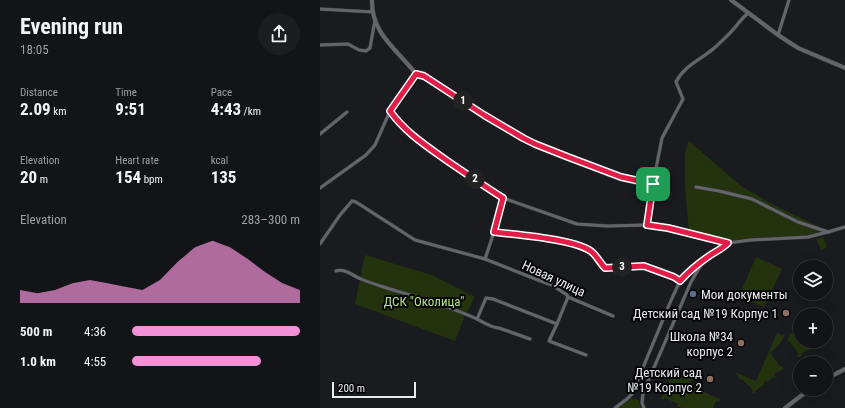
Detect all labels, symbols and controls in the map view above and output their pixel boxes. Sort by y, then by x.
button: share [258,13,300,55]
text: Evening run [20,14,123,39]
text: 18:05 [20,42,49,57]
text: Distance [20,86,58,99]
text: Time [115,86,137,99]
text: Pace [211,86,232,99]
pin: 1 [453,91,473,111]
text: 1 [460,94,466,107]
text: 2.09 [20,99,51,119]
text: 9:51 [115,99,146,119]
text: 4:43 [211,99,241,119]
text: km [51,105,66,118]
text: /km [241,105,261,118]
text: Elevation [20,154,60,167]
text: Heart rate [115,154,159,167]
text: kcal [211,154,228,167]
text: 20 [20,167,37,187]
text: 154 [115,167,141,187]
text: 135 [211,167,236,187]
pin [636,167,670,201]
pin: 2 [465,169,485,189]
text: 2 [472,172,478,185]
text: m [37,173,48,186]
text: bpm [141,173,163,186]
icon: arrive [642,173,664,195]
text: Elevation [20,212,67,227]
text: 283–300 m [241,212,300,227]
street label: Новая улица [520,257,588,300]
pin: 3 [612,257,632,277]
text: 3 [619,260,625,273]
map controls [793,260,833,396]
button: layers [793,260,833,300]
place label: Мои документы [701,287,788,302]
marker: Мои документы [688,289,698,299]
park label: ДСК "Околица" [384,294,464,309]
place label: Детский сад №19 Корпус 1 [633,306,778,321]
marker: Детский сад №19 Корпус 1 [781,308,791,318]
button: + [793,308,833,348]
text: 500 m [20,324,52,339]
text: 4:36 [84,324,106,339]
place label: Школа №34 корпус 2 [670,329,734,359]
marker: Школа №34 корпус 2 [736,338,746,348]
text: 1.0 km [20,354,56,369]
text: 4:55 [84,354,106,369]
button: − [793,356,833,396]
place label: Детский сад №19 Корпус 2 [627,365,702,395]
marker: Детский сад №19 Корпус 2 [705,374,715,384]
scale bar [332,380,416,399]
text: 200 m [338,382,365,395]

